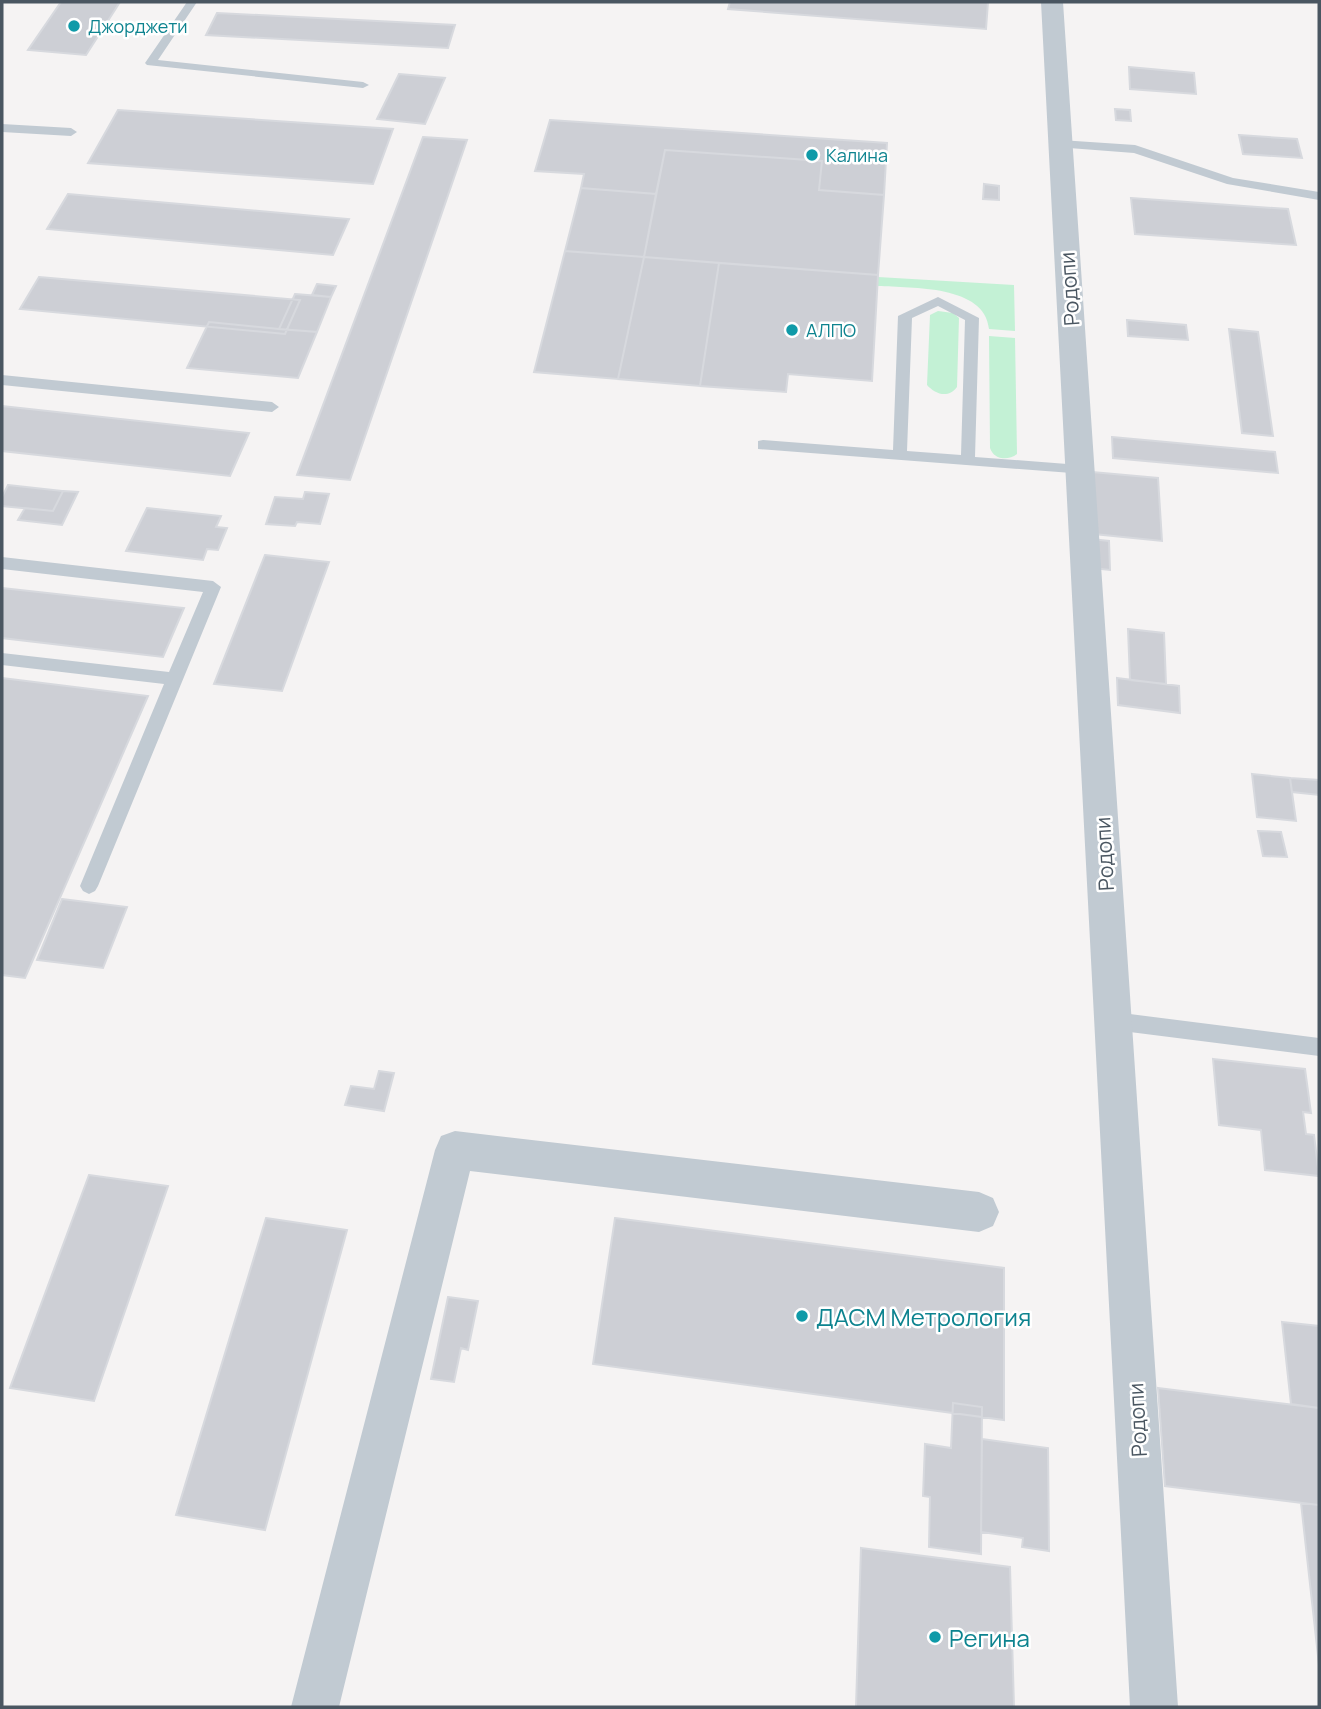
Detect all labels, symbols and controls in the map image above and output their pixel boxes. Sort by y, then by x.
place label: Джорджети [88,14,188,38]
marker: Джорджети [66,18,82,34]
place label: Калина [826,143,888,167]
marker: Калина [804,147,820,163]
street label: Родопи [1052,251,1086,327]
place label: АЛПО [806,318,856,342]
marker: АЛПО [784,322,800,338]
street label: Родопи [1088,816,1120,892]
place label: ДАСМ Метрология [816,1300,1031,1333]
marker: ДАСМ Метрология [794,1308,810,1324]
street label: Родопи [1121,1382,1153,1458]
place label: Регина [949,1621,1030,1654]
marker: Регина [927,1629,943,1645]

